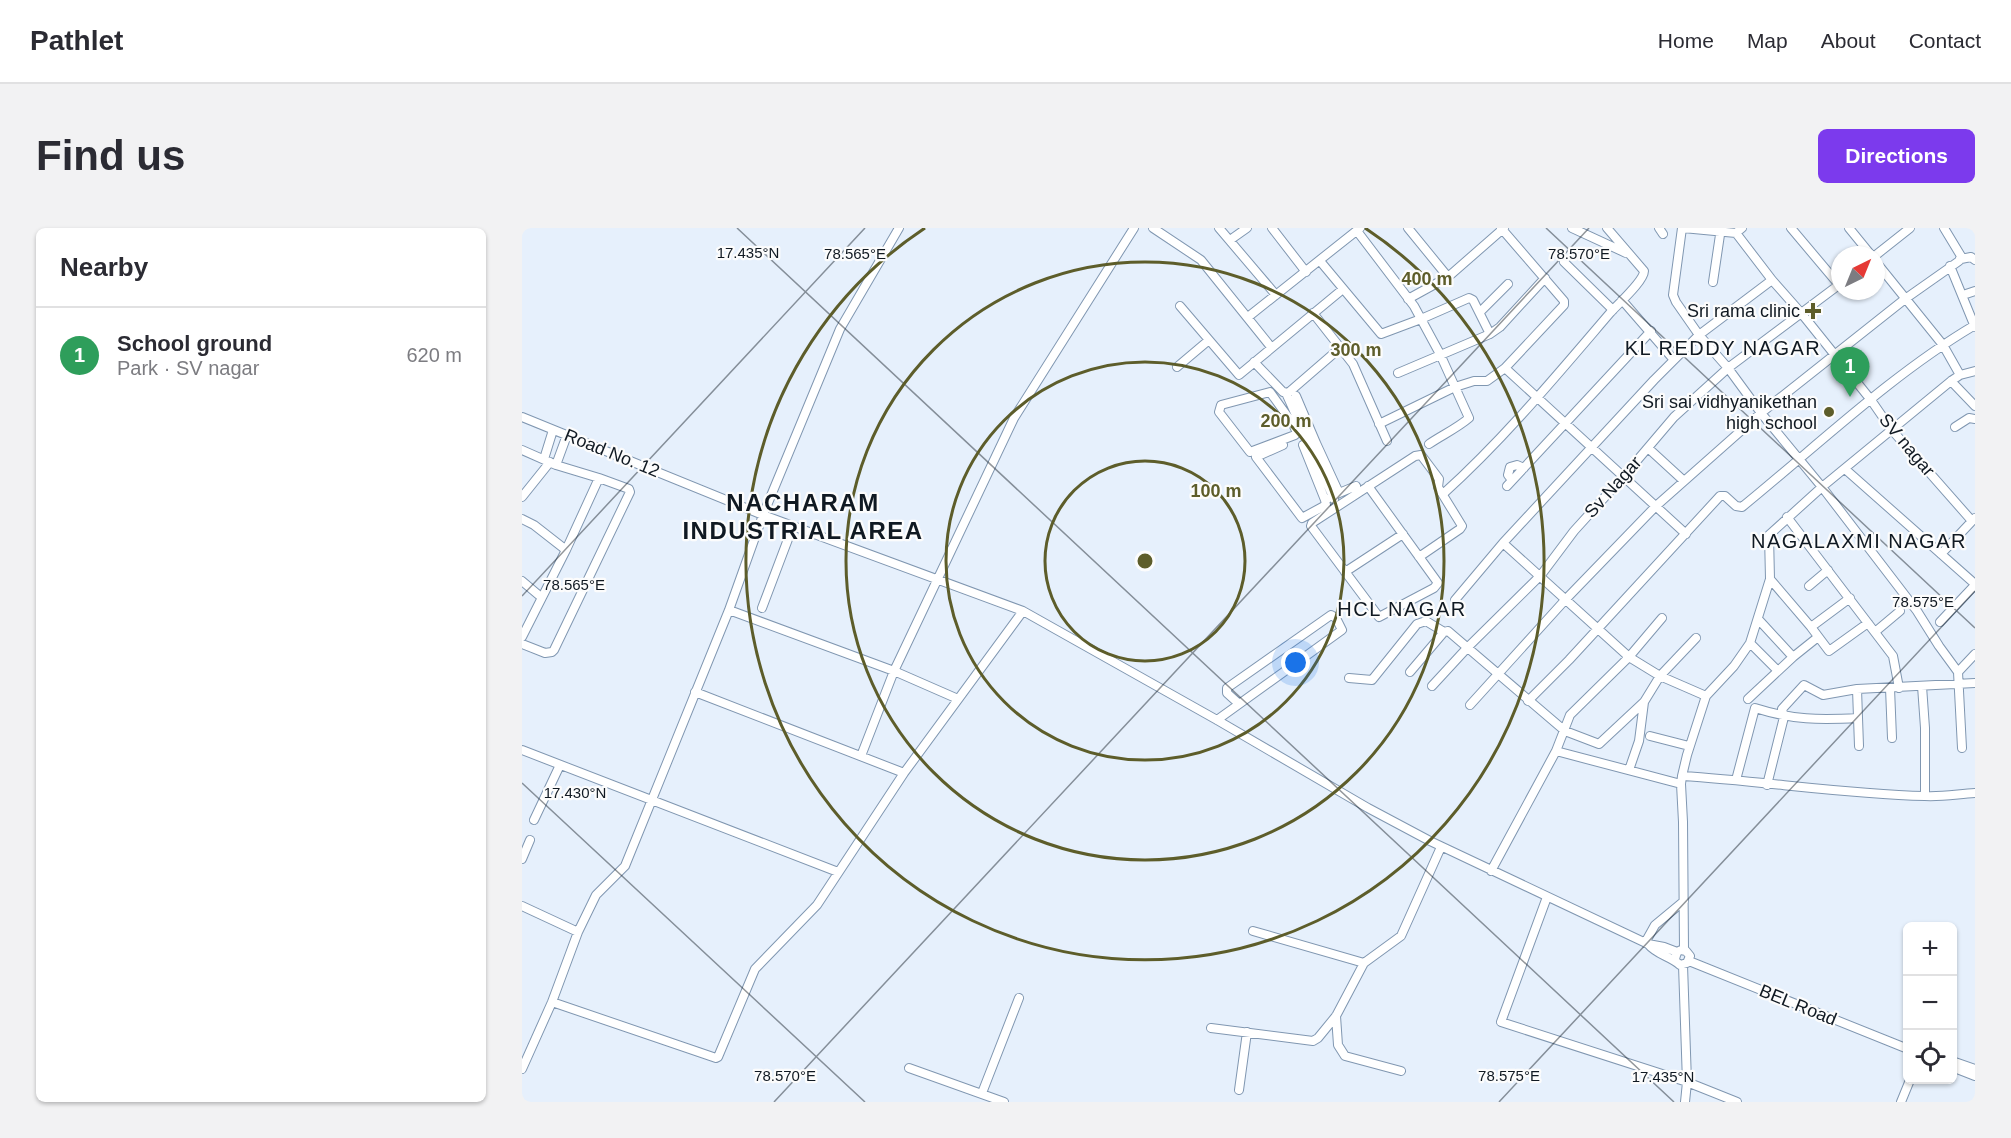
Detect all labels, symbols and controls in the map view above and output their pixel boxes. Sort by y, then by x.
text: Pathlet [30,25,123,56]
text: Home [1658,29,1714,52]
text: Map [1747,29,1788,52]
text: About [1821,29,1876,52]
text: Contact [1909,29,1981,52]
button: Directions [1818,129,1975,183]
text: Find us [36,132,185,179]
text: 17.435°N [717,244,779,261]
text: 78.565°E [824,245,886,262]
text: 78.570°E [1548,245,1610,262]
north arrow [1831,246,1885,300]
text: Nearby [60,252,148,282]
text: 400 m [1401,269,1453,289]
place label: Sri rama clinic [1687,301,1800,321]
marker: Sri rama clinic [1804,302,1822,320]
text: School ground [117,331,272,356]
district label: KL REDDY NAGAR [1625,337,1821,359]
text: 300 m [1330,340,1382,360]
text: 1 [74,344,85,366]
text: 620 m [406,344,462,366]
pin: 1 [1830,348,1870,397]
text: Park · SV nagar [117,357,259,379]
place label: Sri sai vidhyanikethan high school [1642,392,1817,433]
marker: Sri sai vidhyanikethan high school [1822,405,1836,419]
street label: SV nagar [1875,410,1939,480]
text: 200 m [1260,411,1312,431]
street label: Road No. 12 [561,425,663,481]
street label: Sv Nagar [1580,452,1646,522]
text: 100 m [1190,481,1242,501]
district label: NACHARAM INDUSTRIAL AREA [682,489,924,544]
district label: NAGALAXMI NAGAR [1751,530,1967,552]
centre of rings [1135,551,1155,571]
text: 78.565°E [543,576,605,593]
text: 78.575°E [1892,593,1954,610]
district label: HCL NAGAR [1337,598,1467,620]
your location [1281,648,1310,677]
text: 17.430°N [544,784,606,801]
map controls [1903,922,1957,1084]
button: + [1903,922,1957,976]
button: − [1903,976,1957,1030]
street label: BEL Road [1757,980,1839,1030]
button: locate [1903,1030,1957,1084]
text: 78.570°E [754,1067,816,1084]
text: 78.575°E [1478,1067,1540,1084]
text: 17.435°N [1632,1068,1694,1085]

